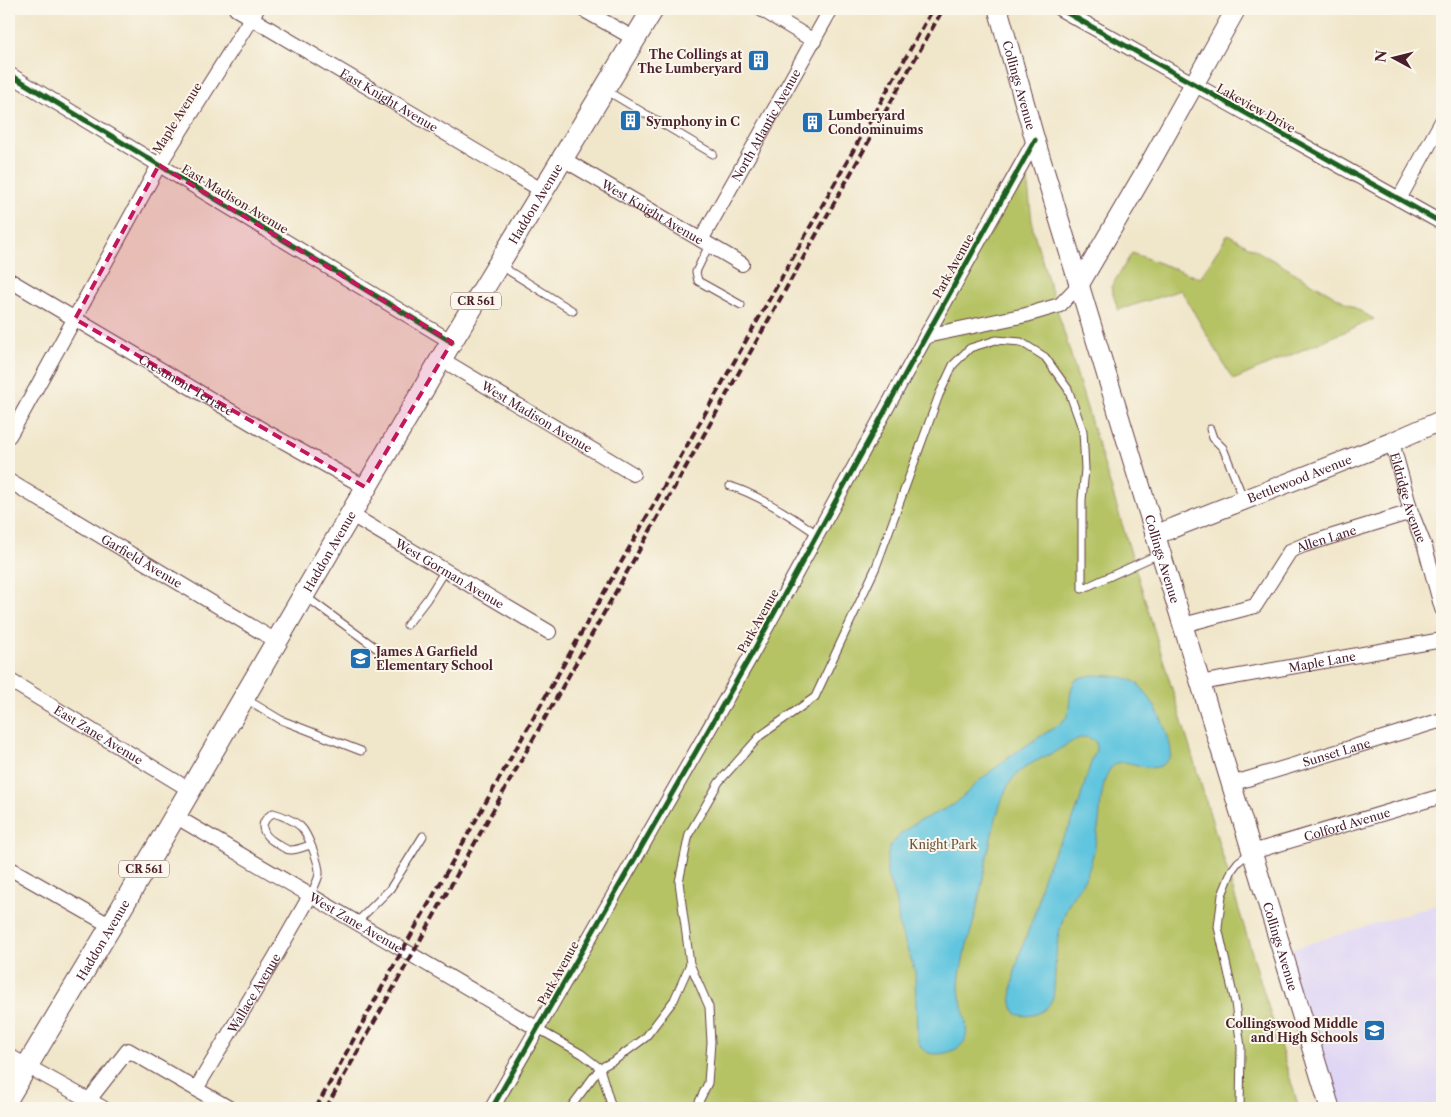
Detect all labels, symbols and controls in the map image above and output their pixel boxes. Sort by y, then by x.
north arrow [1368,32,1418,82]
street label: Collings Avenue [1000,39,1039,132]
place label: The Collings at The Lumberyard [637,47,742,76]
building icon: The Collings at The Lumberyard [746,49,770,73]
text: N [1371,49,1391,64]
street label: East Knight Avenue [337,65,441,135]
street label: North Atlantic Avenue [728,66,803,184]
street label: Maple Avenue [149,79,205,156]
street label: Lakeview Drive [1214,80,1298,136]
place label: Lumberyard Condominuims [828,108,924,137]
building icon: Symphony in C [618,109,642,133]
building icon: Lumberyard Condominuims [800,110,824,134]
place label: Symphony in C [646,114,740,129]
street label: Haddon Avenue [505,160,565,247]
street label: East Madison Avenue [179,161,291,237]
street label: West Knight Avenue [598,175,707,247]
street label: Park Avenue [929,231,977,301]
road number: CR 561 [451,292,501,310]
street label: Crestmont Terrace [136,351,237,419]
street label: West Madison Avenue [478,377,595,456]
street label: Bettlewood Avenue [1245,451,1354,506]
street label: Eldridge Avenue [1388,451,1430,545]
street label: Haddon Avenue [300,508,359,594]
street label: Collings Avenue [1142,513,1183,605]
street label: Allen Lane [1293,522,1358,555]
street label: Garfield Avenue [99,531,185,591]
street label: West Gorman Avenue [392,535,507,611]
street label: Park Avenue [734,586,782,656]
place label: James A Garfield Elementary School [374,644,493,673]
school or university icon: James A Garfield Elementary School [348,646,372,670]
street label: Maple Lane [1287,648,1357,675]
street label: East Zane Avenue [52,702,146,767]
street label: Sunset Lane [1301,735,1372,769]
street label: Colford Avenue [1302,804,1392,844]
park label: Knight Park [909,837,978,852]
road number: CR 561 [119,861,169,878]
street label: West Zane Avenue [306,889,406,956]
street label: Haddon Avenue [73,897,132,983]
street label: Collings Avenue [1260,900,1301,993]
street label: Park Avenue [534,938,582,1008]
street label: Wallace Avenue [223,950,283,1036]
place label: Collingswood Middle and High Schools [1225,1016,1358,1045]
school or university icon: Collingswood Middle and High Schools [1362,1018,1386,1042]

